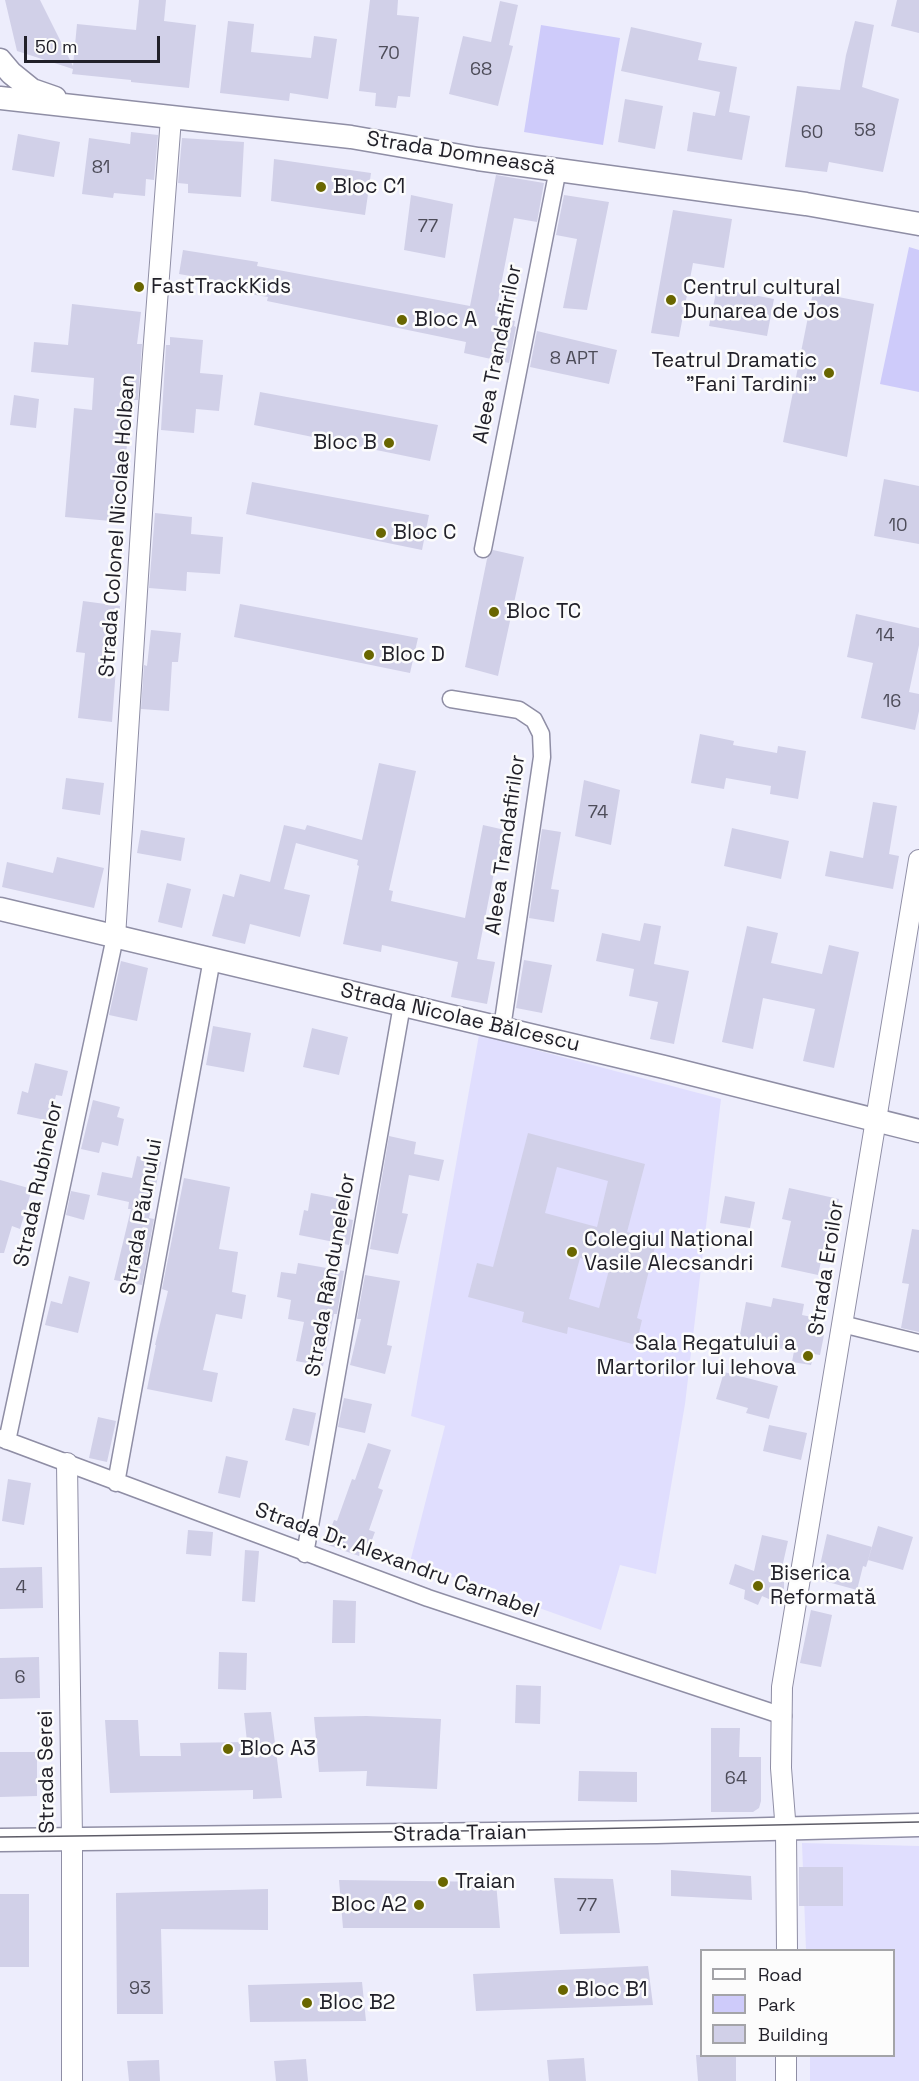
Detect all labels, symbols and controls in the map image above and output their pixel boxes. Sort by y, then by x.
scale bar [27,24,164,62]
text: 50 m [35,35,77,58]
house number: 70 [378,43,400,65]
house number: 68 [470,59,492,81]
house number: 58 [854,120,876,142]
house number: 60 [801,122,823,144]
street label: Strada Domnească [365,127,557,181]
house number: 81 [92,157,110,179]
place label: Bloc C1 [333,174,405,200]
marker: Bloc C1 [314,180,328,194]
house number: 77 [418,216,438,238]
street label: Aleea Trandafirilor [468,262,528,446]
place label: FastTrackKids [151,274,291,300]
place label: Centrul cultural Dunarea de Jos [683,275,840,325]
marker: FastTrackKids [132,280,146,294]
marker: Centrul cultural Dunarea de Jos [664,293,678,307]
place label: Bloc A [414,307,477,333]
marker: Bloc A [395,313,409,327]
house number: 8 APT [550,348,598,370]
place label: Teatrul Dramatic "Fani Tardini" [652,348,817,398]
marker: Teatrul Dramatic "Fani Tardini" [822,366,836,380]
street label: Strada Colonel Nicolae Holban [95,374,141,678]
place label: Bloc B [313,430,377,456]
marker: Bloc B [382,436,396,450]
house number: 10 [888,515,908,537]
place label: Bloc C [393,520,456,546]
marker: Bloc C [374,526,388,540]
place label: Bloc TC [506,599,581,625]
marker: Bloc TC [487,605,501,619]
house number: 14 [876,625,894,647]
place label: Bloc D [381,642,445,668]
marker: Bloc D [362,648,376,662]
house number: 16 [883,691,901,713]
street label: Aleea Trandafirilor [481,753,531,937]
house number: 74 [588,802,608,824]
street label: Strada Nicolae Bălcescu [338,978,582,1058]
street label: Strada Rubinelor [9,1099,69,1269]
street label: Strada Păunului [116,1137,168,1297]
street label: Strada Rândunelelor [301,1171,361,1379]
street label: Strada Eroilor [804,1199,850,1337]
place label: Colegiul Național Vasile Alecsandri [584,1227,753,1277]
marker: Colegiul Național Vasile Alecsandri [565,1245,579,1259]
place label: Sala Regatului a Martorilor lui Iehova [596,1331,796,1381]
marker: Sala Regatului a Martorilor lui Iehova [801,1349,815,1363]
street label: Strada Dr. Alexandru Carnabel [251,1498,543,1624]
place label: Biserica Reformată [770,1561,876,1611]
house number: 4 [15,1577,27,1599]
marker: Biserica Reformată [751,1579,765,1593]
house number: 6 [14,1667,26,1689]
street label: Strada Serei [33,1710,61,1834]
place label: Bloc A3 [240,1736,316,1762]
marker: Bloc A3 [221,1742,235,1756]
house number: 64 [725,1768,747,1790]
street label: Strada Traian [393,1820,527,1848]
place label: Traian [455,1869,515,1895]
marker: Traian [436,1875,450,1889]
place label: Bloc A2 [331,1892,407,1918]
house number: 77 [577,1895,597,1917]
marker: Bloc A2 [412,1898,426,1912]
legend [700,1949,895,2057]
text: Road [758,1963,802,1986]
place label: Bloc B1 [575,1977,648,2003]
house number: 93 [129,1978,151,2000]
marker: Bloc B1 [556,1983,570,1997]
place label: Bloc B2 [319,1990,396,2016]
text: Park [758,1993,795,2016]
marker: Bloc B2 [300,1996,314,2010]
text: Building [758,2023,828,2046]

